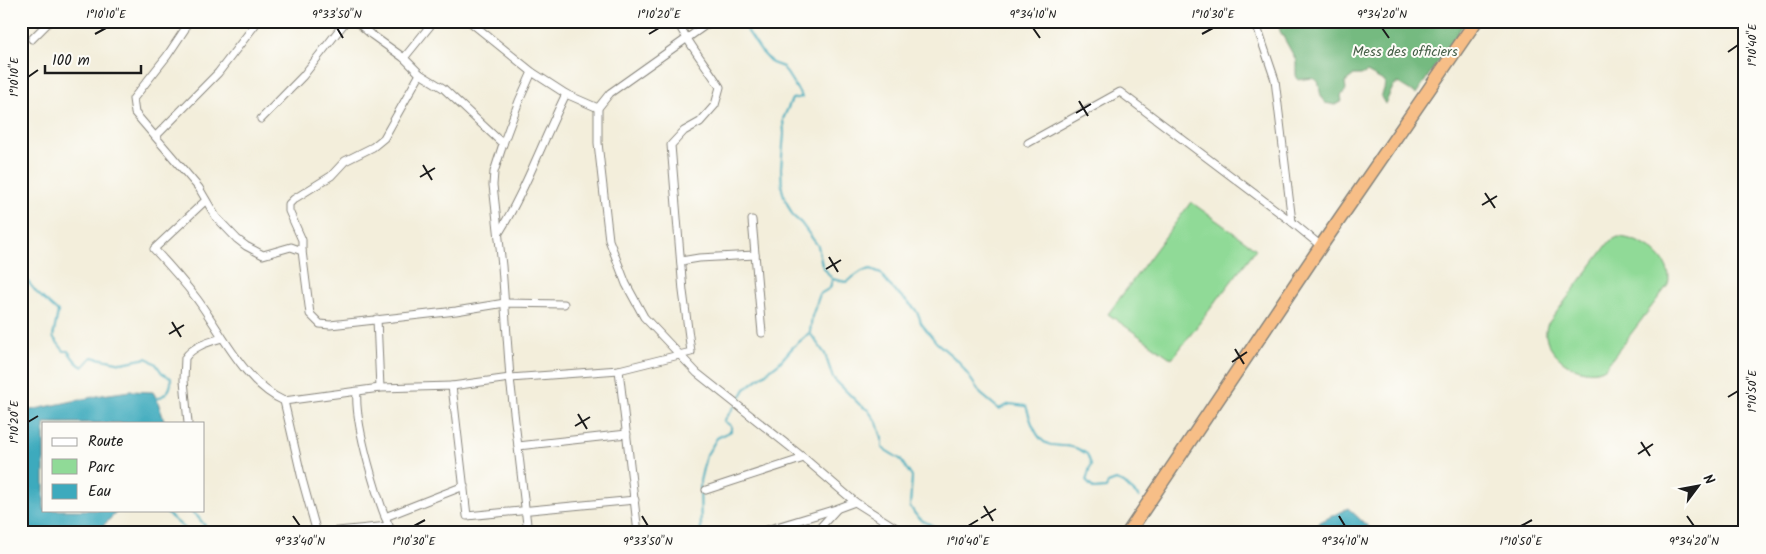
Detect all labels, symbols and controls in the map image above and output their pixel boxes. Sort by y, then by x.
text: 1°10'10"E [86,5,127,24]
text: 9°33'50"N [312,5,362,24]
text: 1°10'20"E [637,5,682,24]
text: 9°34'10"N [1010,5,1057,24]
text: 1°10'30"E [1191,5,1236,24]
text: 9°34'20"N [1357,5,1407,24]
text: 1°10'40"E [1743,23,1762,66]
park label: Mess des officiers [1352,41,1458,63]
scale bar [45,42,141,74]
text: 100 m [52,49,90,73]
text: 1°10'10"E [5,56,24,97]
text: 1°10'50"E [1743,369,1762,412]
text: 1°10'20"E [5,399,24,444]
legend [42,422,205,512]
text: Route [88,430,124,454]
text: Parc [88,456,115,480]
north arrow [1674,462,1724,512]
text: N [1697,470,1720,489]
text: Eau [88,480,111,504]
text: 9°33'40"N [275,532,325,551]
text: 1°10'30"E [392,532,437,551]
text: 9°33'50"N [623,532,673,551]
text: 1°10'40"E [947,532,990,551]
text: 9°34'10"N [1322,532,1369,551]
text: 1°10'50"E [1500,532,1543,551]
text: 9°34'20"N [1669,532,1719,551]

